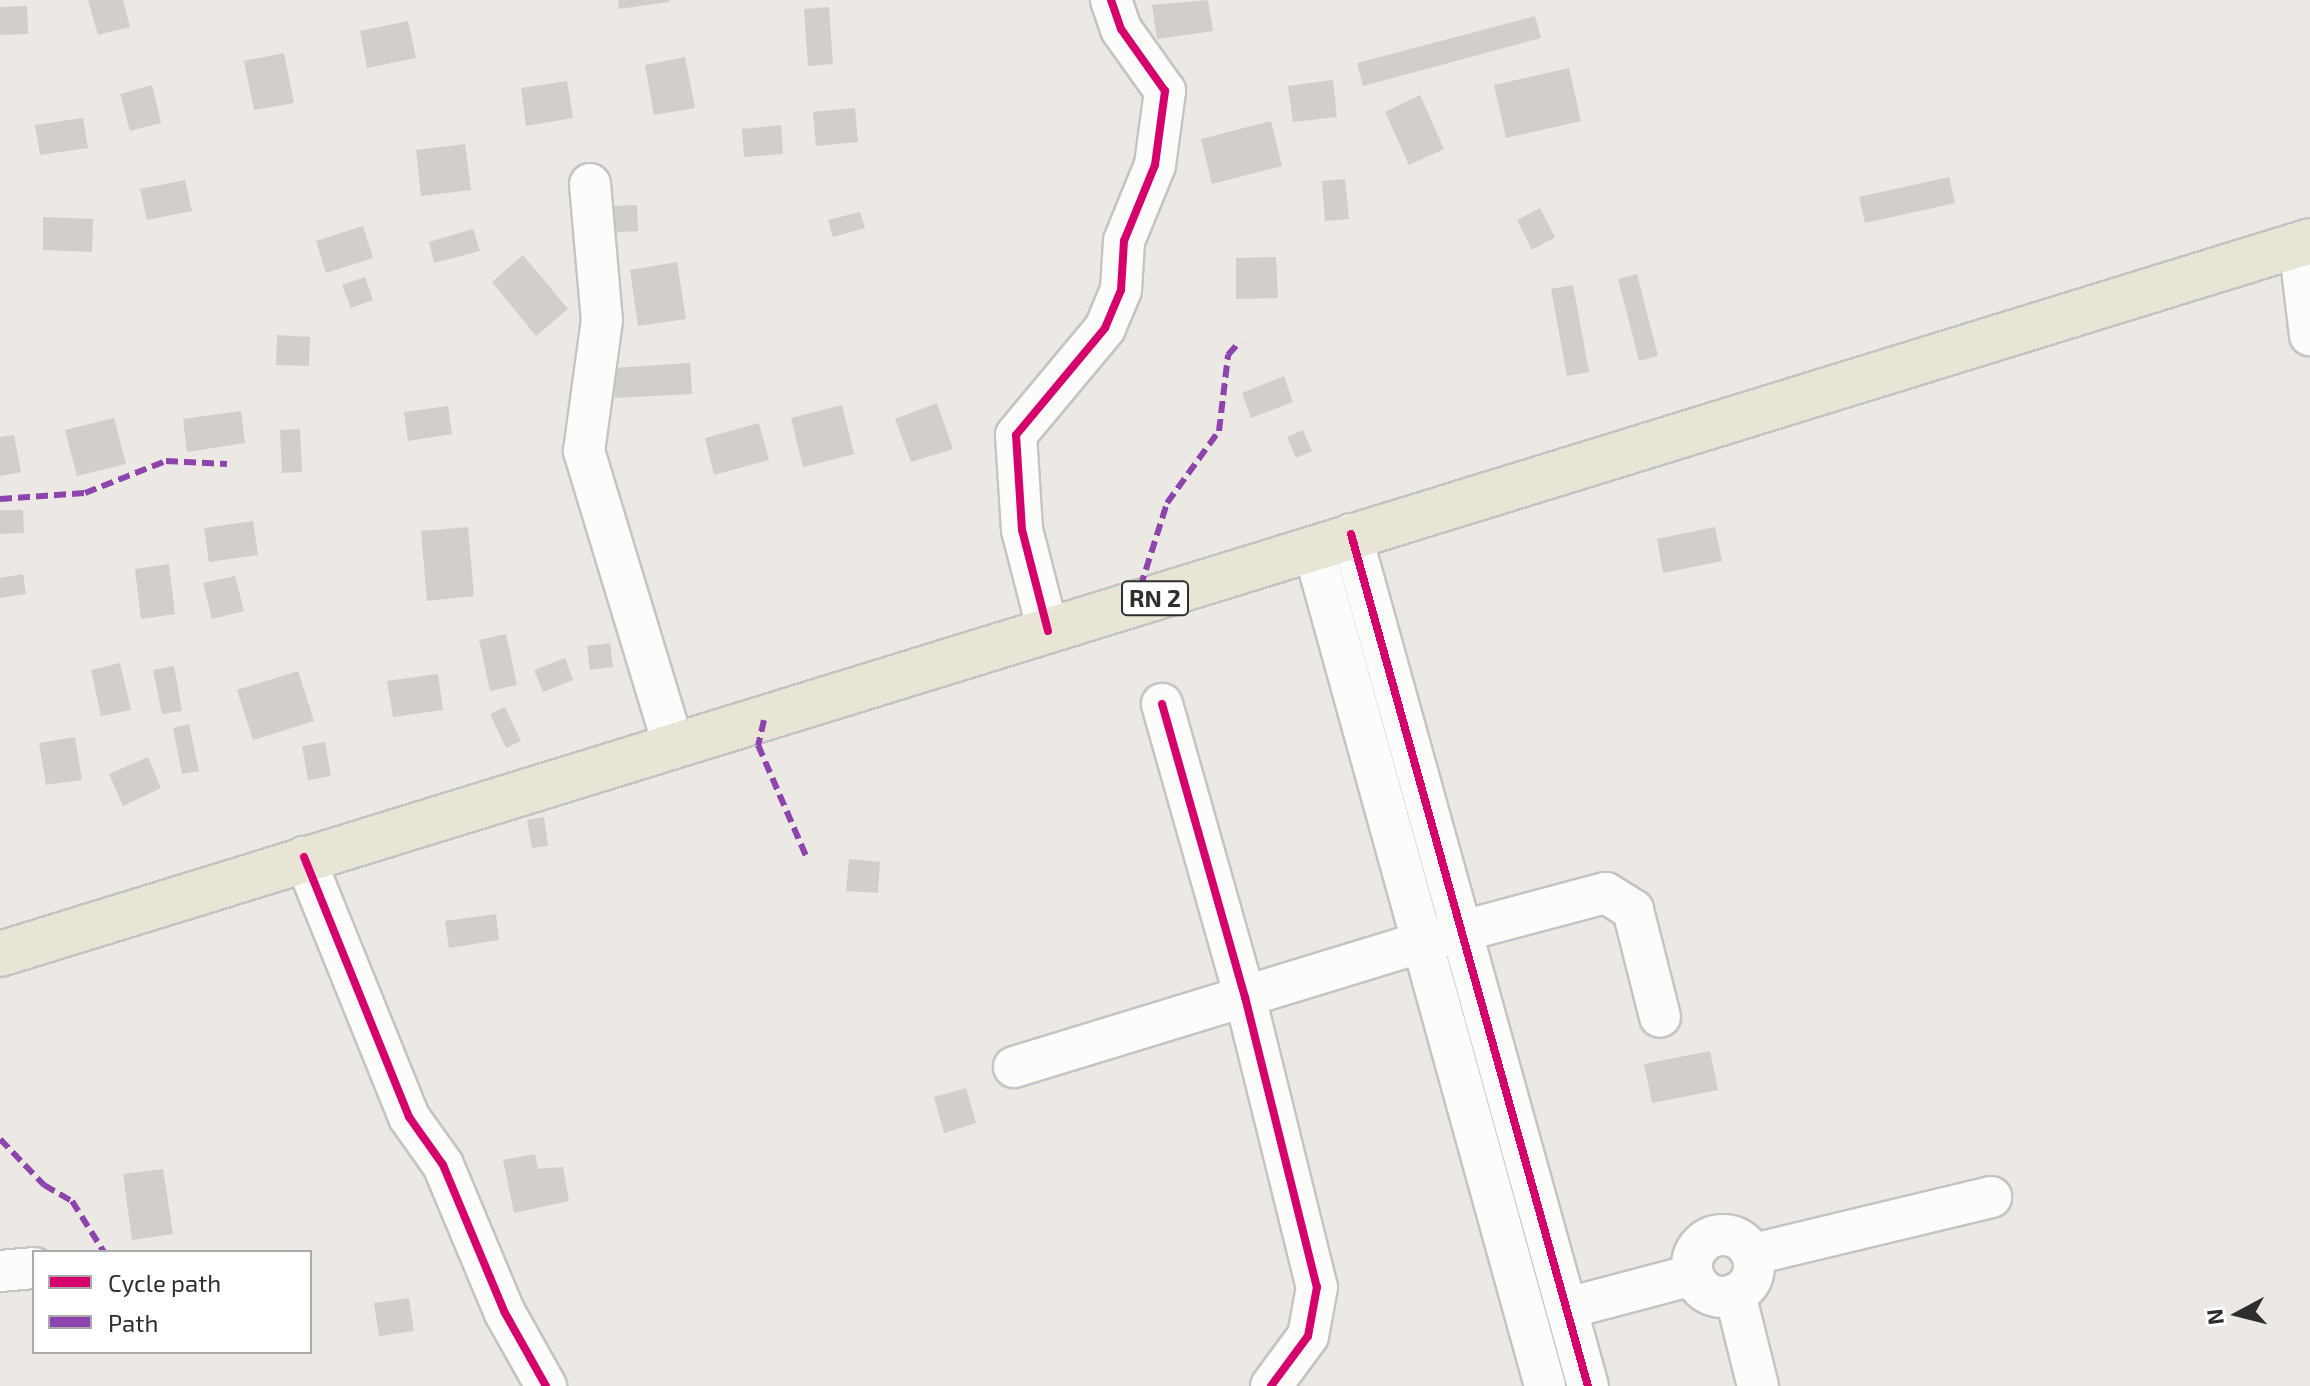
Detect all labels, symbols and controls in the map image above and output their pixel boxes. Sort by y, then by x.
road number: RN 2 [1121,578,1189,618]
legend [32,1250,312,1354]
text: Cycle path [108,1268,221,1297]
north arrow [2198,1274,2278,1354]
text: N [2200,1307,2228,1326]
text: Path [108,1308,158,1337]

